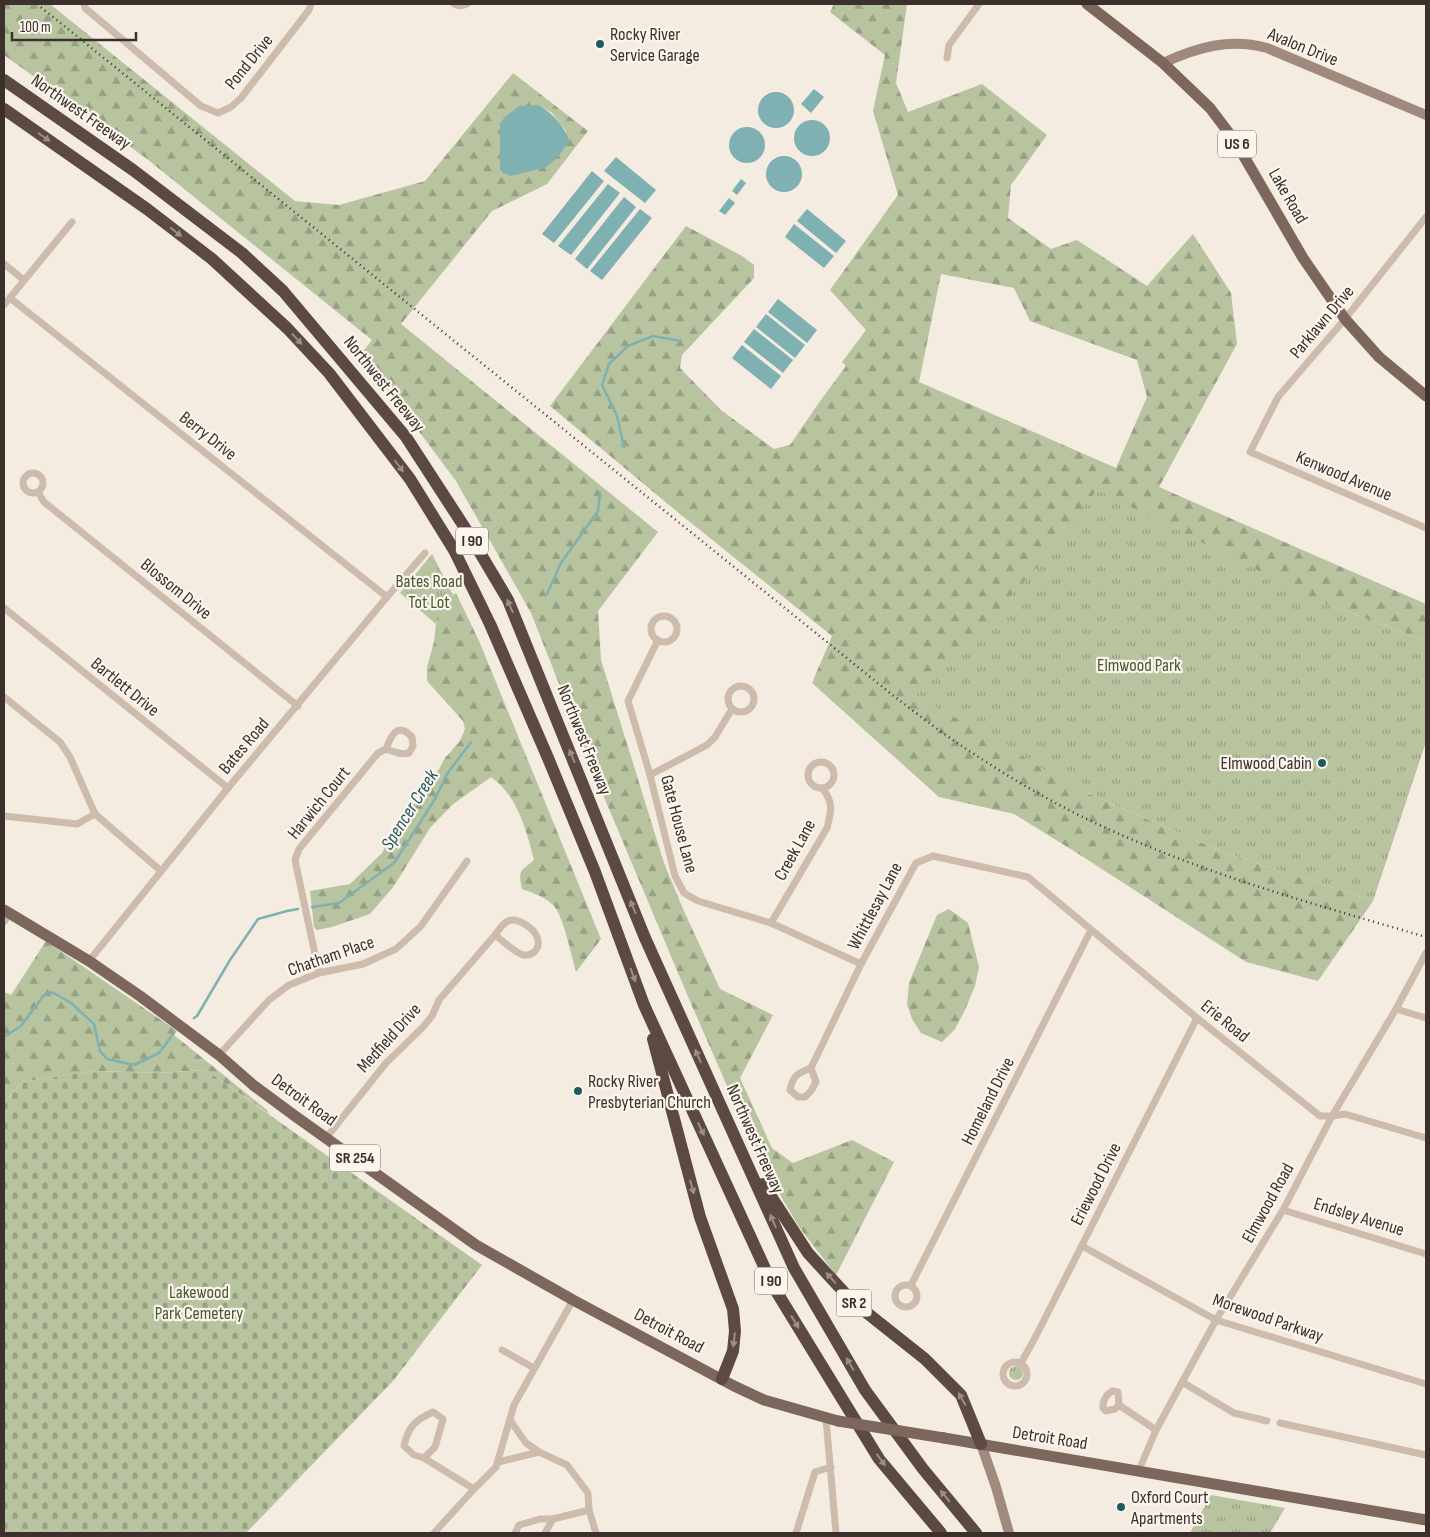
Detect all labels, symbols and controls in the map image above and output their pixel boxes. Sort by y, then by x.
scale bar [12,10,136,42]
text: 100 m [20,18,51,37]
street label: Avalon Drive [1264,23,1341,71]
place label: Rocky River Service Garage [610,24,700,66]
street label: Pond Drive [221,30,277,94]
marker: Rocky River Service Garage [594,38,606,50]
street label: Northwest Freeway [27,70,135,154]
road number: US 6 [1218,130,1256,158]
one-way arrow [37,132,51,142]
street label: Lake Road [1264,165,1312,227]
one-way arrow [169,226,182,237]
street label: Parklawn Drive [1285,281,1359,363]
street label: Northwest Freeway [339,332,429,436]
one-way arrow [291,333,303,345]
street label: Berry Drive [175,407,241,465]
street label: Kenwood Avenue [1293,446,1395,506]
one-way arrow [394,459,405,472]
road number: I 90 [456,528,488,554]
street label: Blossom Drive [136,554,216,624]
park label: Bates Road Tot Lot [396,571,462,613]
one-way arrow [505,599,513,613]
street label: Bartlett Drive [87,653,163,721]
park label: Elmwood Park [1097,655,1181,676]
street label: Northwest Freeway [552,682,616,798]
street label: Bates Road [214,714,274,778]
one-way arrow [568,748,576,763]
place label: Elmwood Cabin [1220,753,1312,774]
marker: Elmwood Cabin [1316,757,1328,769]
street label: Harwich Court [283,762,355,843]
water label: Spencer Creek [376,765,444,854]
street label: Gate House Lane [656,773,702,875]
street label: Creek Lane [770,816,820,884]
street label: Whittlesay Lane [843,859,907,953]
one-way arrow [629,899,637,914]
street label: Chatham Place [285,931,377,981]
one-way arrow [629,968,637,983]
street label: Erie Road [1197,995,1253,1047]
street label: Medfield Drive [353,999,425,1077]
one-way arrow [694,1049,702,1063]
street label: Homeland Drive [957,1054,1019,1148]
street label: Detroit Road [267,1069,341,1131]
place label: Rocky River Presbyterian Church [588,1071,711,1113]
street label: Northwest Freeway [722,1081,788,1197]
marker: Rocky River Presbyterian Church [572,1085,584,1097]
one-way arrow [697,1122,705,1136]
street label: Eriewood Drive [1066,1139,1126,1229]
road number: SR 254 [330,1144,380,1172]
street label: Elmwood Road [1238,1160,1298,1246]
one-way arrow [688,1180,696,1195]
street label: Endsley Avenue [1311,1193,1407,1241]
one-way arrow [769,1214,777,1228]
road number: I 90 [755,1268,787,1294]
one-way arrow [825,1271,836,1284]
park label: Lakewood Park Cemetery [155,1282,243,1324]
street label: Morewood Parkway [1210,1289,1326,1347]
road number: SR 2 [836,1290,872,1316]
street label: Detroit Road [631,1304,707,1358]
one-way arrow [791,1315,800,1328]
one-way arrow [730,1332,738,1348]
one-way arrow [846,1357,855,1371]
one-way arrow [958,1392,966,1407]
street label: Detroit Road [1011,1422,1089,1454]
one-way arrow [875,1453,886,1466]
place label: Oxford Court Apartments [1130,1487,1209,1529]
one-way arrow [939,1490,950,1503]
marker: Oxford Court Apartments [1115,1501,1127,1513]

